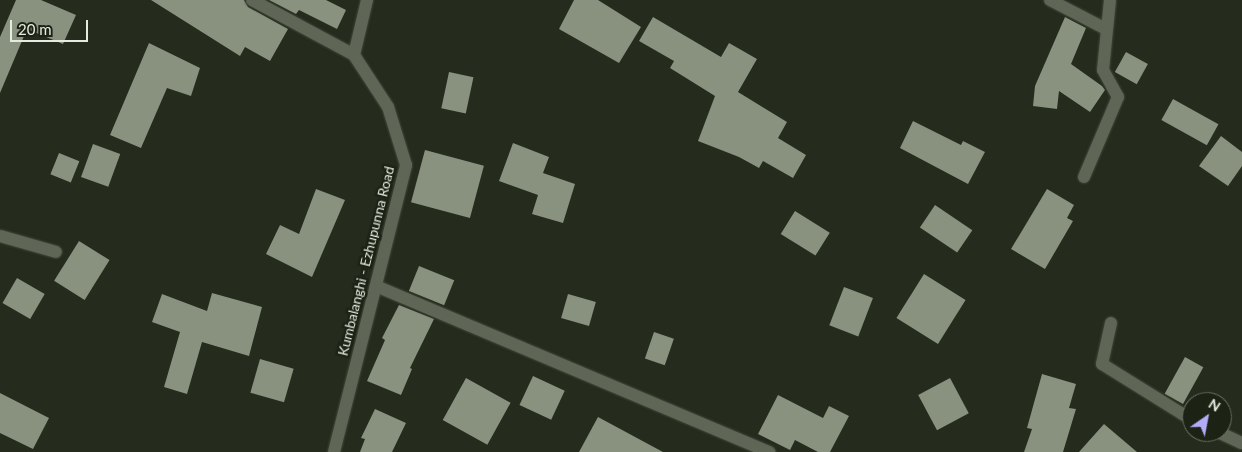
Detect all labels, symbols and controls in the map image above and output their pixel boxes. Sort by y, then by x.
scale bar [12,10,90,42]
text: 20 m [18,20,52,38]
street label: Kumbalanghi - Ezhupunna Road [334,164,398,358]
north arrow [1182,392,1232,442]
text: N [1206,395,1224,415]

